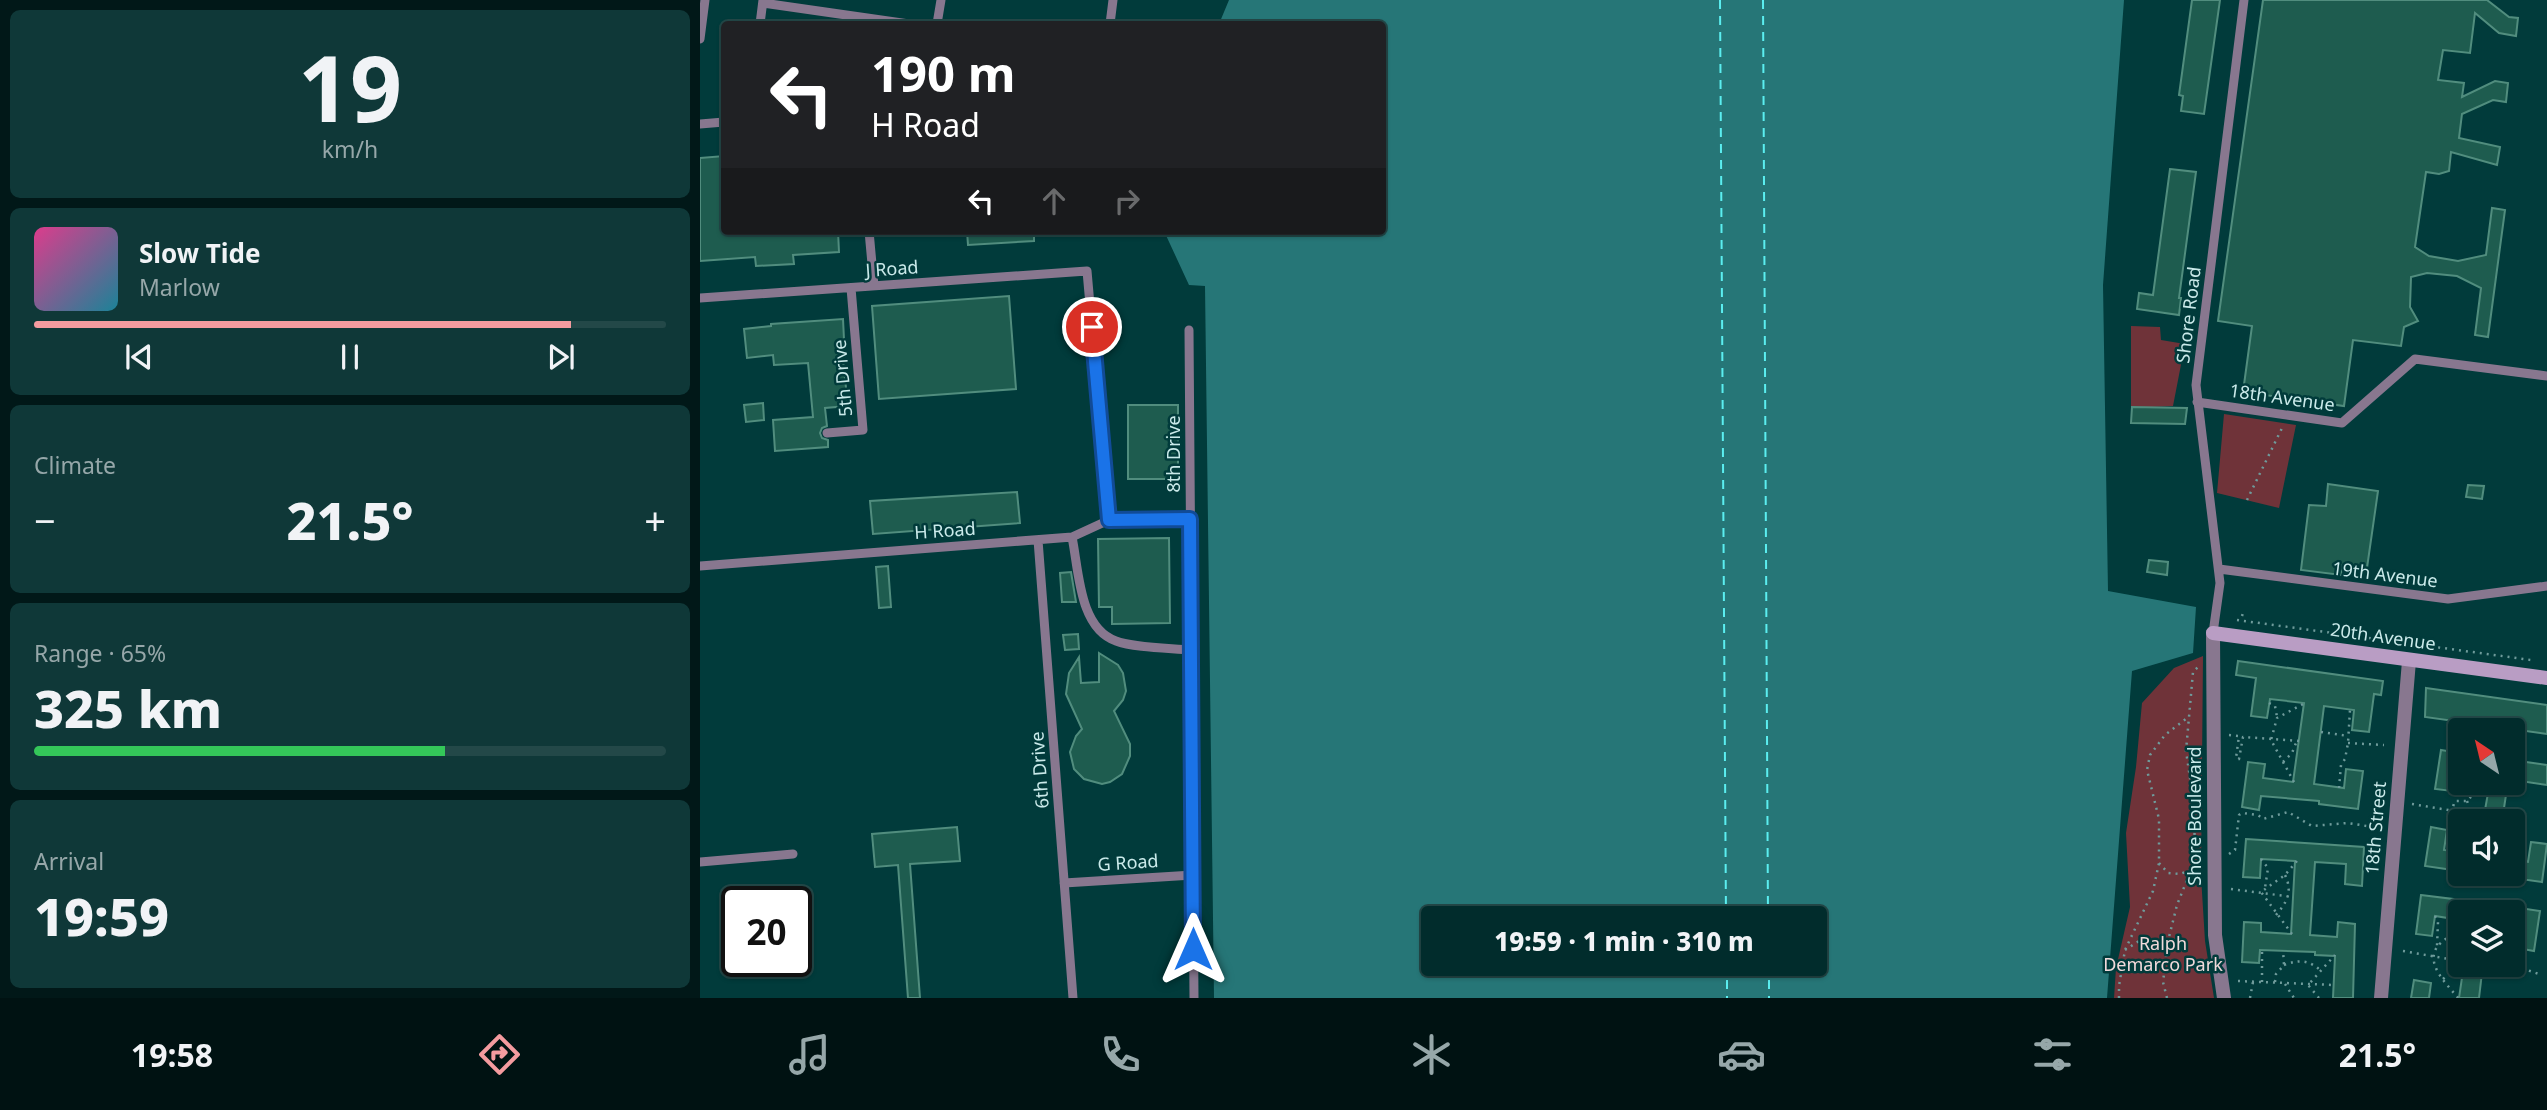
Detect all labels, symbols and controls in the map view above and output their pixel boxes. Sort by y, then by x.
text: 19 [298,25,402,149]
text: 190 m [871,40,1016,106]
icon: left [756,49,847,140]
text: H Road [871,103,980,146]
text: km/h [322,133,378,165]
icon: left [962,182,1000,220]
icon: ahead [1035,182,1073,220]
icon: right [1108,182,1146,220]
text: Slow Tide [139,235,261,271]
street label: J Road [863,254,919,282]
street label: Shore Road [2170,265,2206,365]
text: Marlow [139,271,220,303]
pin [1062,297,1122,357]
icon: arrive [1073,308,1111,346]
icon: previous [120,338,158,376]
icon: pause [331,338,369,376]
icon: next [542,338,580,376]
street label: 5th Drive [827,339,857,418]
street label: 18th Avenue [2228,378,2336,416]
street label: 8th Drive [1161,415,1185,493]
text: Climate [34,449,116,481]
text: 21.5° [287,484,413,555]
text: − [34,494,56,546]
text: + [644,494,666,546]
street label: H Road [914,516,976,544]
street label: 19th Avenue [2331,556,2439,592]
street label: 20th Avenue [2329,617,2437,655]
text: Range · 65% [34,637,166,669]
text: 325 km [34,672,222,743]
north arrow [2448,718,2525,794]
map controls [2448,718,2525,977]
street label: 6th Drive [1024,731,1054,809]
street label: Shore Boulevard [2182,746,2206,886]
street label: 18th Street [2359,780,2391,875]
button: sound [2448,809,2525,886]
text: Arrival [34,845,104,877]
street label: G Road [1097,848,1159,876]
text: 19:59 [34,880,169,951]
speed limit sign: 20 [721,886,812,977]
button: layers [2448,900,2525,977]
position arrow [1156,912,1230,986]
text: 19:59 · 1 min · 310 m [1494,923,1754,959]
park label: Ralph Demarco Park [2103,931,2223,976]
icon: directions [475,1030,524,1079]
icon: music [785,1030,834,1079]
icon: phone [1096,1030,1145,1079]
icon: climate [1407,1030,1456,1079]
icon: car [1717,1030,1766,1079]
icon: filters [2028,1030,2077,1079]
text: 19:58 [131,1033,213,1076]
text: 21.5° [2339,1033,2416,1076]

